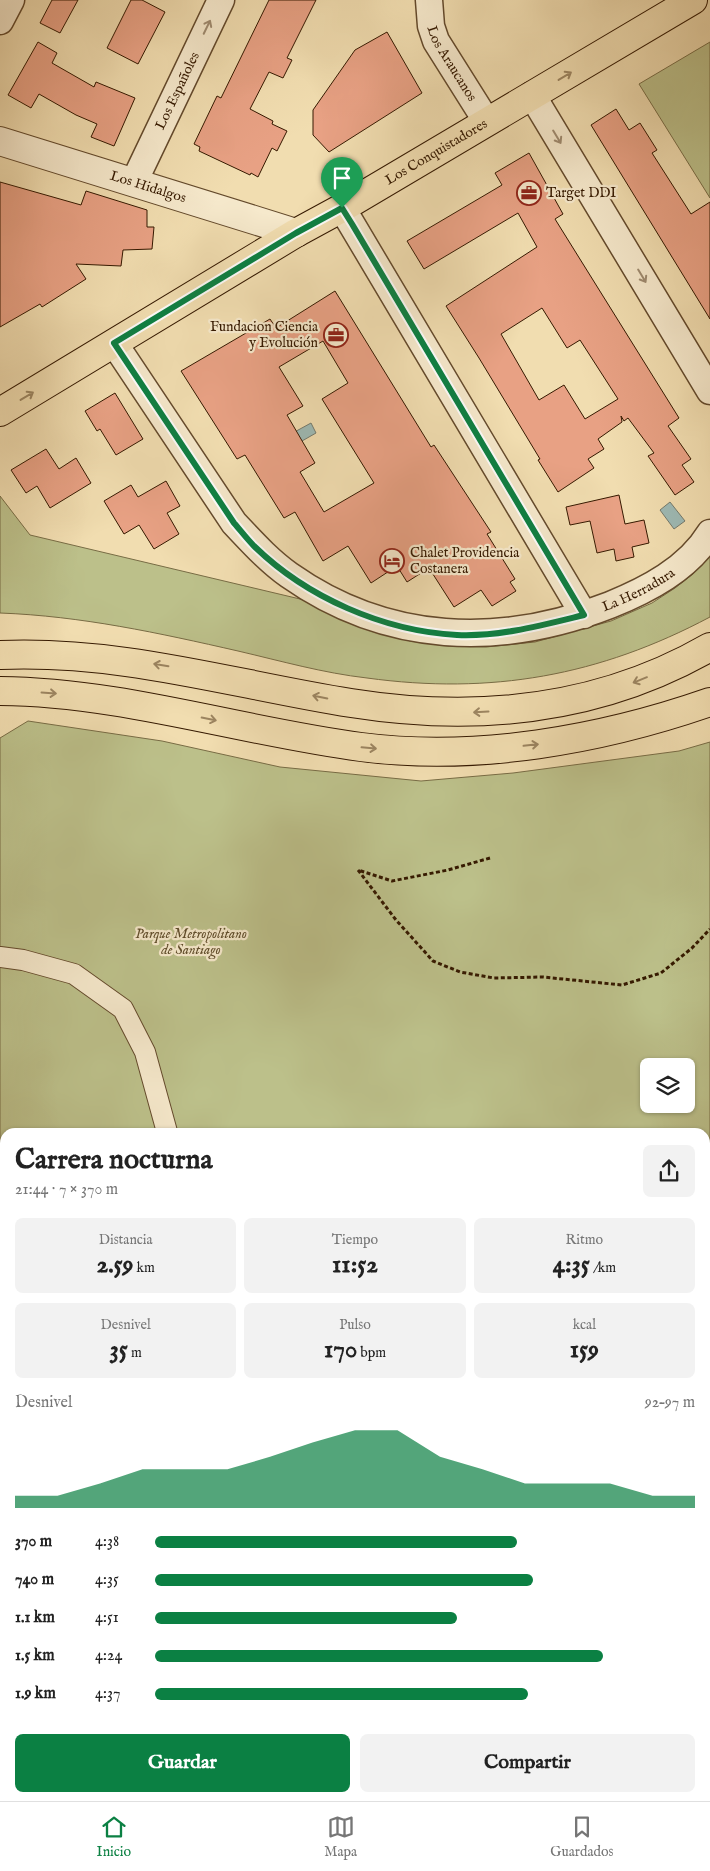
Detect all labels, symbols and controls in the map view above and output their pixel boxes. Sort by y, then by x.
one-way arrow [203,20,213,35]
street label: Los Araucanos [423,23,481,105]
street label: Los Españoles [151,49,204,133]
one-way arrow [557,70,571,80]
street label: Los Conquistadores [382,115,491,189]
one-way arrow [552,130,563,144]
pin [321,157,363,208]
icon: arrive [328,164,356,192]
street label: Los Hidalgos [108,167,188,207]
office icon: Target DDI [516,180,542,206]
place label: Target DDI [546,184,616,202]
one-way arrow [637,268,647,282]
place label: Fundacion Ciencia y Evolución [210,318,319,352]
office icon: Fundacion Ciencia y Evolución [323,322,349,348]
one-way arrow [20,390,34,400]
place label: Chalet Providencia Costanera [410,544,520,578]
hotel icon: Chalet Providencia Costanera [379,548,405,574]
street label: La Herradura [600,564,679,616]
one-way arrow [153,660,169,670]
one-way arrow [632,676,647,685]
one-way arrow [40,689,56,698]
one-way arrow [312,692,328,701]
one-way arrow [474,707,490,716]
one-way arrow [201,715,217,725]
one-way arrow [523,740,539,749]
one-way arrow [361,743,377,752]
park label: Parque Metropolitano de Santiago [135,925,247,960]
map controls [640,1058,695,1113]
button: layers [640,1058,695,1113]
text: Carrera nocturna [15,1143,212,1178]
button: share [643,1145,695,1197]
text: 21:44 · 7 × 370 m [15,1180,118,1200]
text: Distancia [99,1231,153,1249]
text: Tiempo [332,1231,378,1249]
text: Ritmo [566,1231,603,1249]
text: 2.59 [96,1249,134,1281]
text: 11:52 [332,1249,378,1281]
text: 4:35 [553,1249,590,1281]
text: km [134,1259,155,1277]
text: /km [590,1259,616,1277]
text: Desnivel [101,1316,151,1334]
text: Pulso [339,1316,371,1334]
text: kcal [573,1316,596,1334]
text: 35 [110,1334,128,1366]
text: 170 [324,1334,357,1366]
text: 159 [570,1334,599,1366]
text: m [128,1344,142,1362]
text: bpm [357,1344,386,1362]
text: Desnivel [15,1393,72,1413]
text: 92–97 m [645,1393,695,1413]
text: 370 m [15,1532,52,1552]
text: 4:38 [95,1532,119,1552]
text: 740 m [15,1570,54,1590]
text: 4:35 [95,1570,119,1590]
text: 1.1 km [15,1608,55,1628]
text: 4:51 [95,1608,119,1628]
text: 1.5 km [15,1646,55,1666]
text: 4:24 [95,1646,122,1666]
text: 1.9 km [15,1684,56,1704]
text: 4:37 [95,1684,121,1704]
button: Guardar [15,1734,350,1792]
button: Compartir [360,1734,695,1792]
tab: Inicio [97,1813,131,1861]
tab: Mapa [324,1813,357,1861]
tab: Guardados [550,1813,613,1861]

